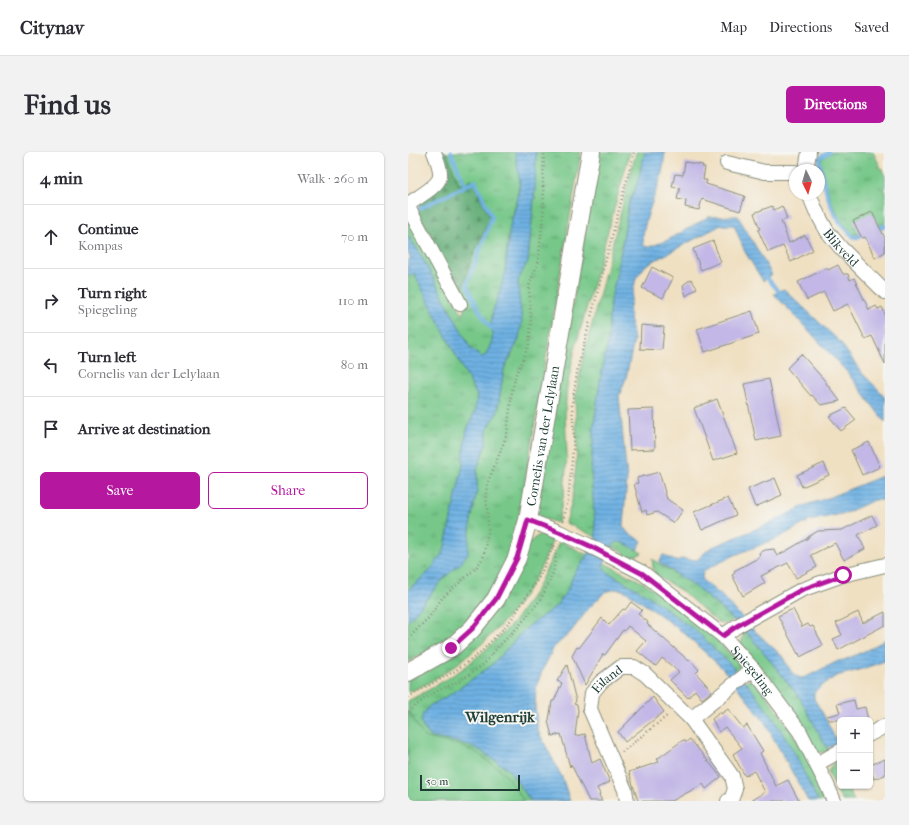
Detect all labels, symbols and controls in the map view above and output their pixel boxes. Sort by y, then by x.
text: Citynav [20,17,84,39]
text: Map [720,19,747,36]
text: Directions [769,19,832,36]
text: Saved [854,19,889,36]
button: Directions [786,86,885,123]
text: Find us [24,88,111,121]
north arrow [789,164,825,200]
text: 4 min [40,168,83,188]
text: Walk · 260 m [297,171,368,186]
text: Continue [78,220,138,238]
icon: ahead [40,226,62,248]
street label: Blikveld [820,226,863,270]
text: 70 m [341,229,368,244]
text: Kompas [78,238,122,253]
text: Turn right [78,284,147,302]
icon: right [40,290,62,312]
text: 110 m [338,293,368,308]
text: Spiegeling [78,302,137,317]
text: Turn left [78,348,136,366]
icon: left [40,354,62,376]
text: 80 m [341,357,368,372]
street label: Cornelis van der Lelylaan [524,364,562,507]
text: Cornelis van der Lelylaan [78,366,220,381]
icon: arrive [40,418,62,440]
text: Arrive at destination [78,420,210,438]
button: Save [40,472,200,509]
button: Share [208,472,368,509]
route start [834,566,852,584]
route end [442,639,460,657]
street label: Spiegeling [728,643,777,699]
street label: Eiland [588,661,626,696]
district label: Wilgenrijk [464,708,536,726]
map controls [837,717,873,789]
button: + [837,717,873,753]
button: − [837,753,873,789]
scale bar [420,773,520,792]
text: 50 m [426,775,448,788]

